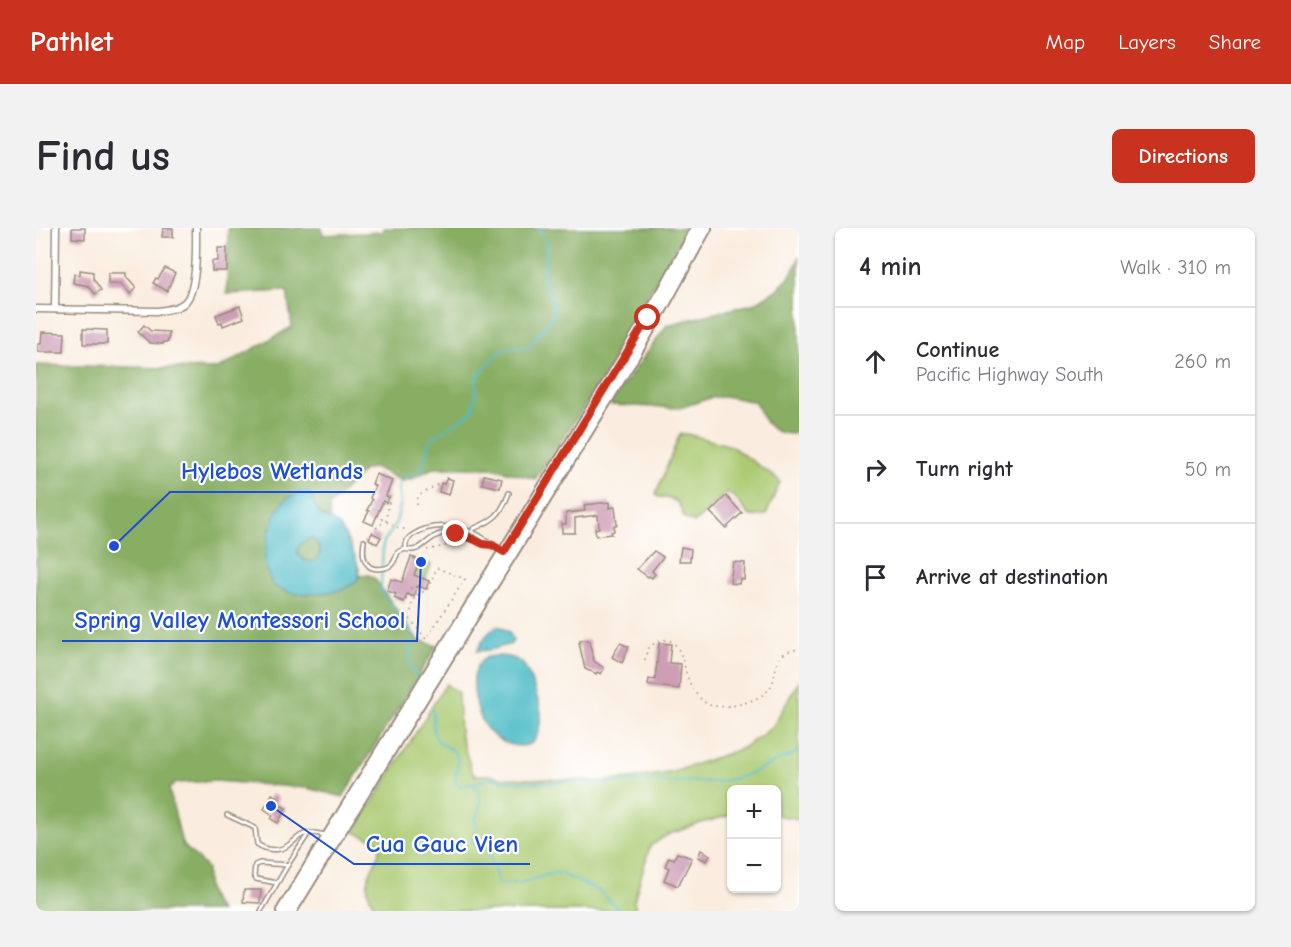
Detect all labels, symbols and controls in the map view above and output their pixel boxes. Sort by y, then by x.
text: Pathlet [30,26,113,58]
text: Map [1046,30,1085,54]
text: Layers [1118,30,1176,54]
text: Share [1209,30,1261,54]
button: Directions [1112,129,1255,183]
text: Find us [36,132,170,181]
text: 4 min [859,252,922,282]
text: Walk · 310 m [1120,256,1231,279]
route start [634,304,660,330]
text: Continue [916,337,999,363]
icon: ahead [859,345,892,378]
text: 260 m [1174,350,1231,373]
text: Pacific Highway South [916,363,1103,386]
callout: Hylebos Wetlands [170,450,375,492]
icon: right [859,453,892,486]
text: Turn right [916,456,1013,482]
text: Hylebos Wetlands [181,457,363,485]
text: 50 m [1185,458,1231,481]
route end [442,520,468,546]
icon: arrive [859,561,892,594]
text: Arrive at destination [916,564,1108,590]
callout: Spring Valley Montessori School [62,599,417,641]
text: Spring Valley Montessori School [75,606,405,634]
map controls [727,785,781,893]
button: + [727,785,781,839]
callout: Cua Gauc Vien [354,822,530,864]
text: Cua Gauc Vien [366,830,518,858]
button: − [727,839,781,893]

